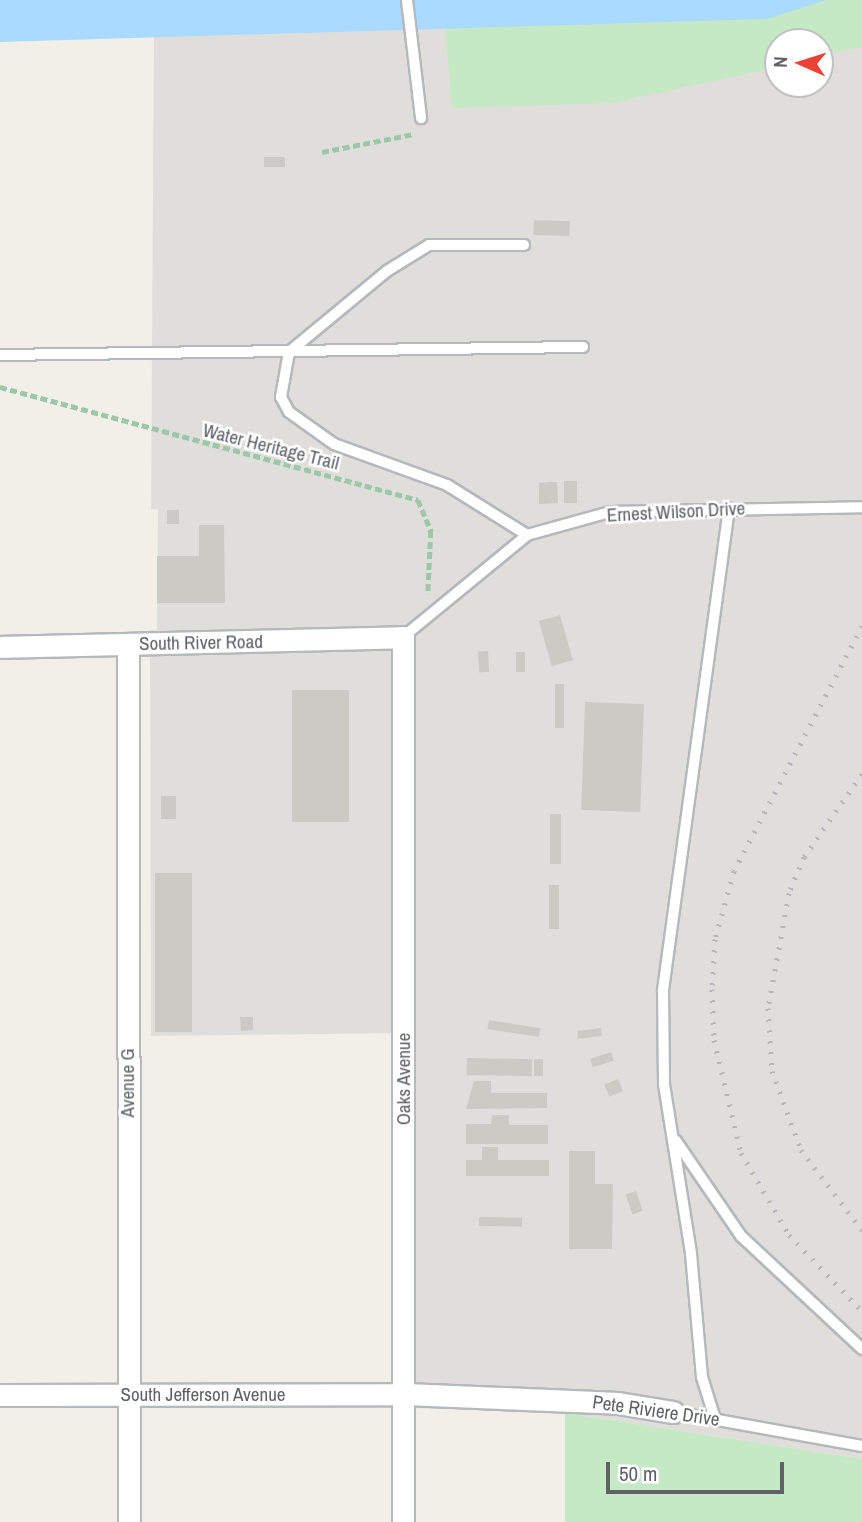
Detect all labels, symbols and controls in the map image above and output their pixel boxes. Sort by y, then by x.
north arrow [764,28,834,98]
text: N [767,56,793,68]
street label: Water Heritage Trail [200,419,342,475]
street label: Ernest Wilson Drive [606,497,746,527]
street label: South River Road [139,631,263,655]
street label: Oaks Avenue [393,1032,415,1126]
street label: Avenue G [117,1048,139,1118]
street label: South Jefferson Avenue [120,1384,286,1406]
street label: Pete Riviere Drive [591,1391,721,1431]
scale bar [610,1448,788,1492]
text: 50 m [619,1459,657,1488]

